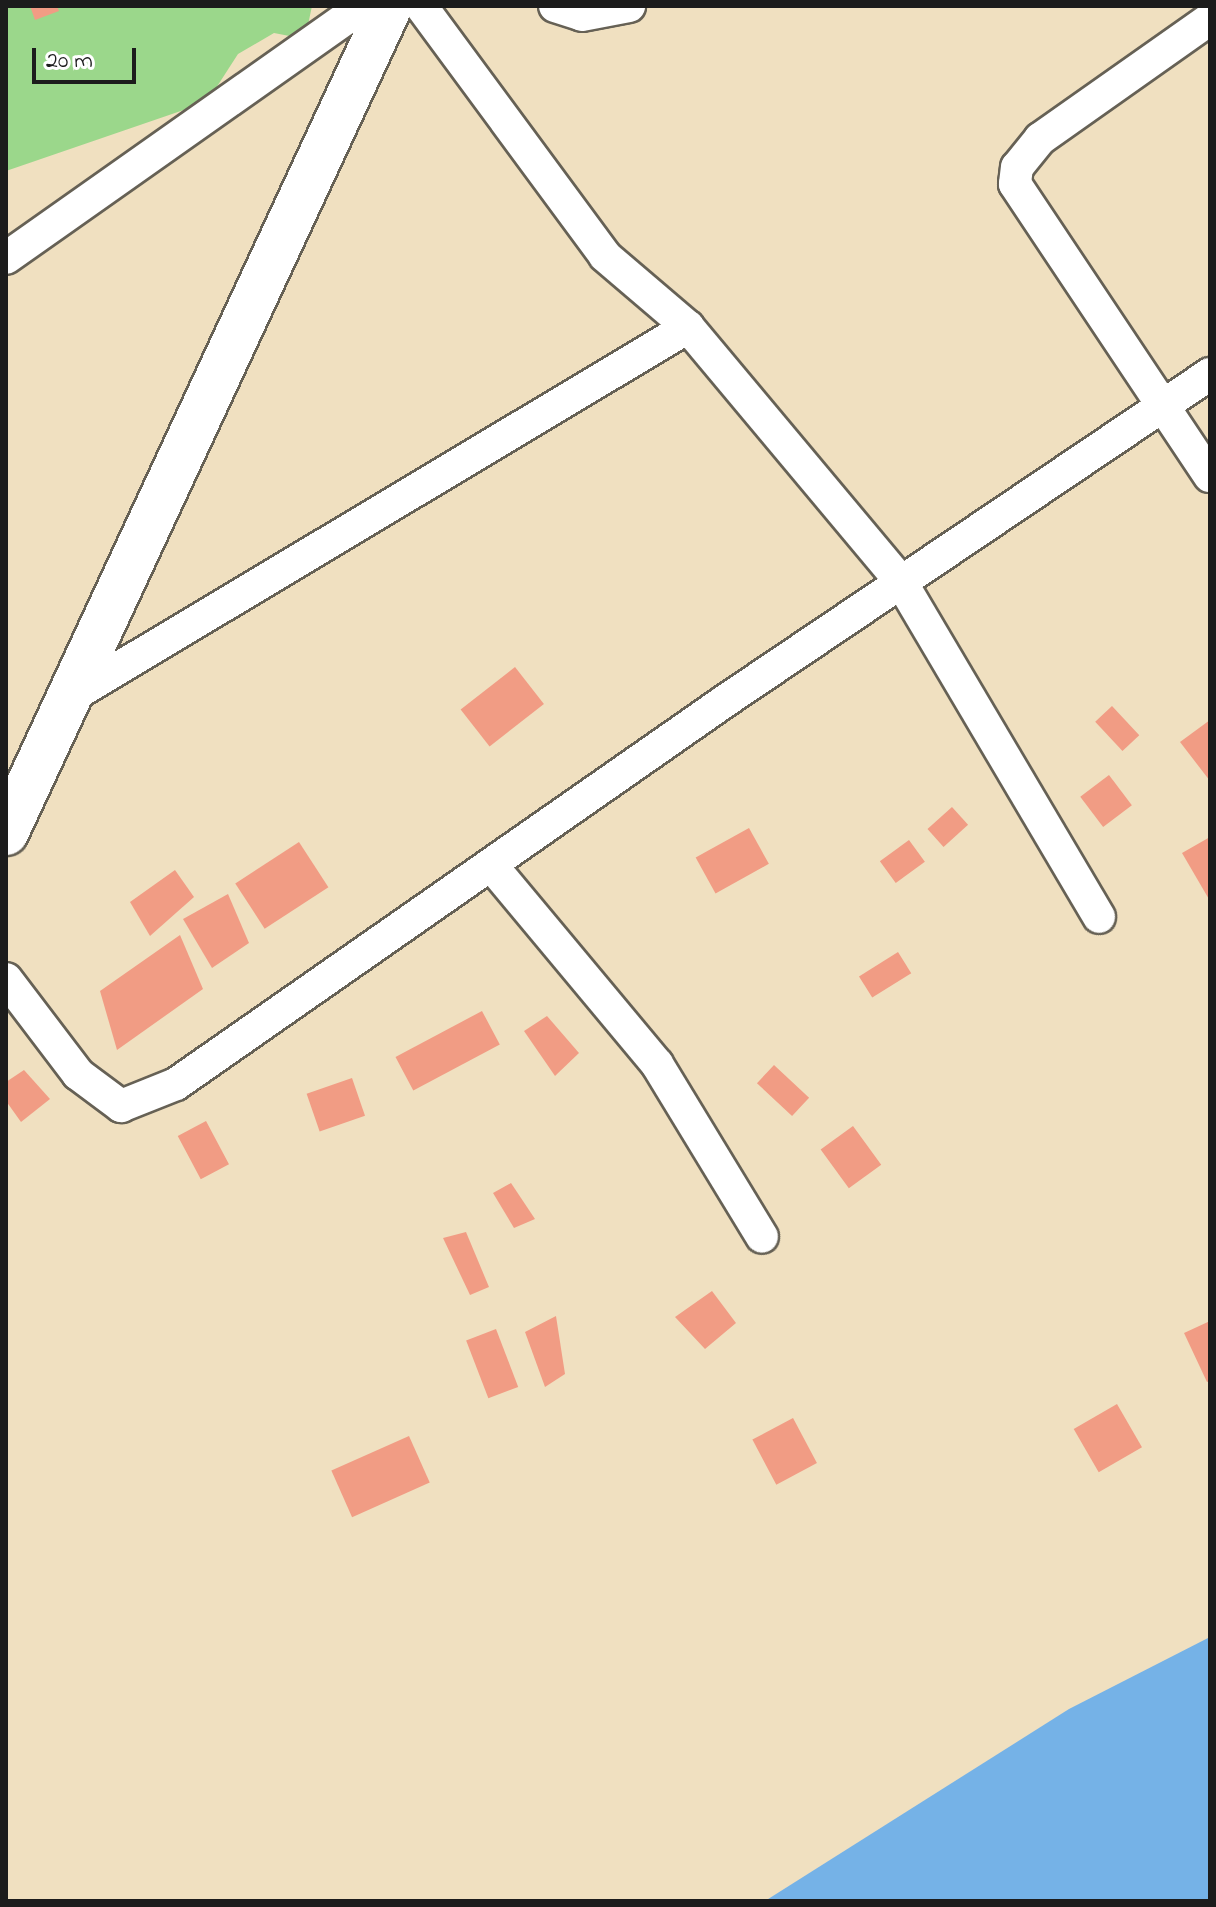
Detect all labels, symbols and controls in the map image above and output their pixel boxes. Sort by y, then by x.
scale bar [36,32,140,82]
text: 20 m [46,44,93,79]

